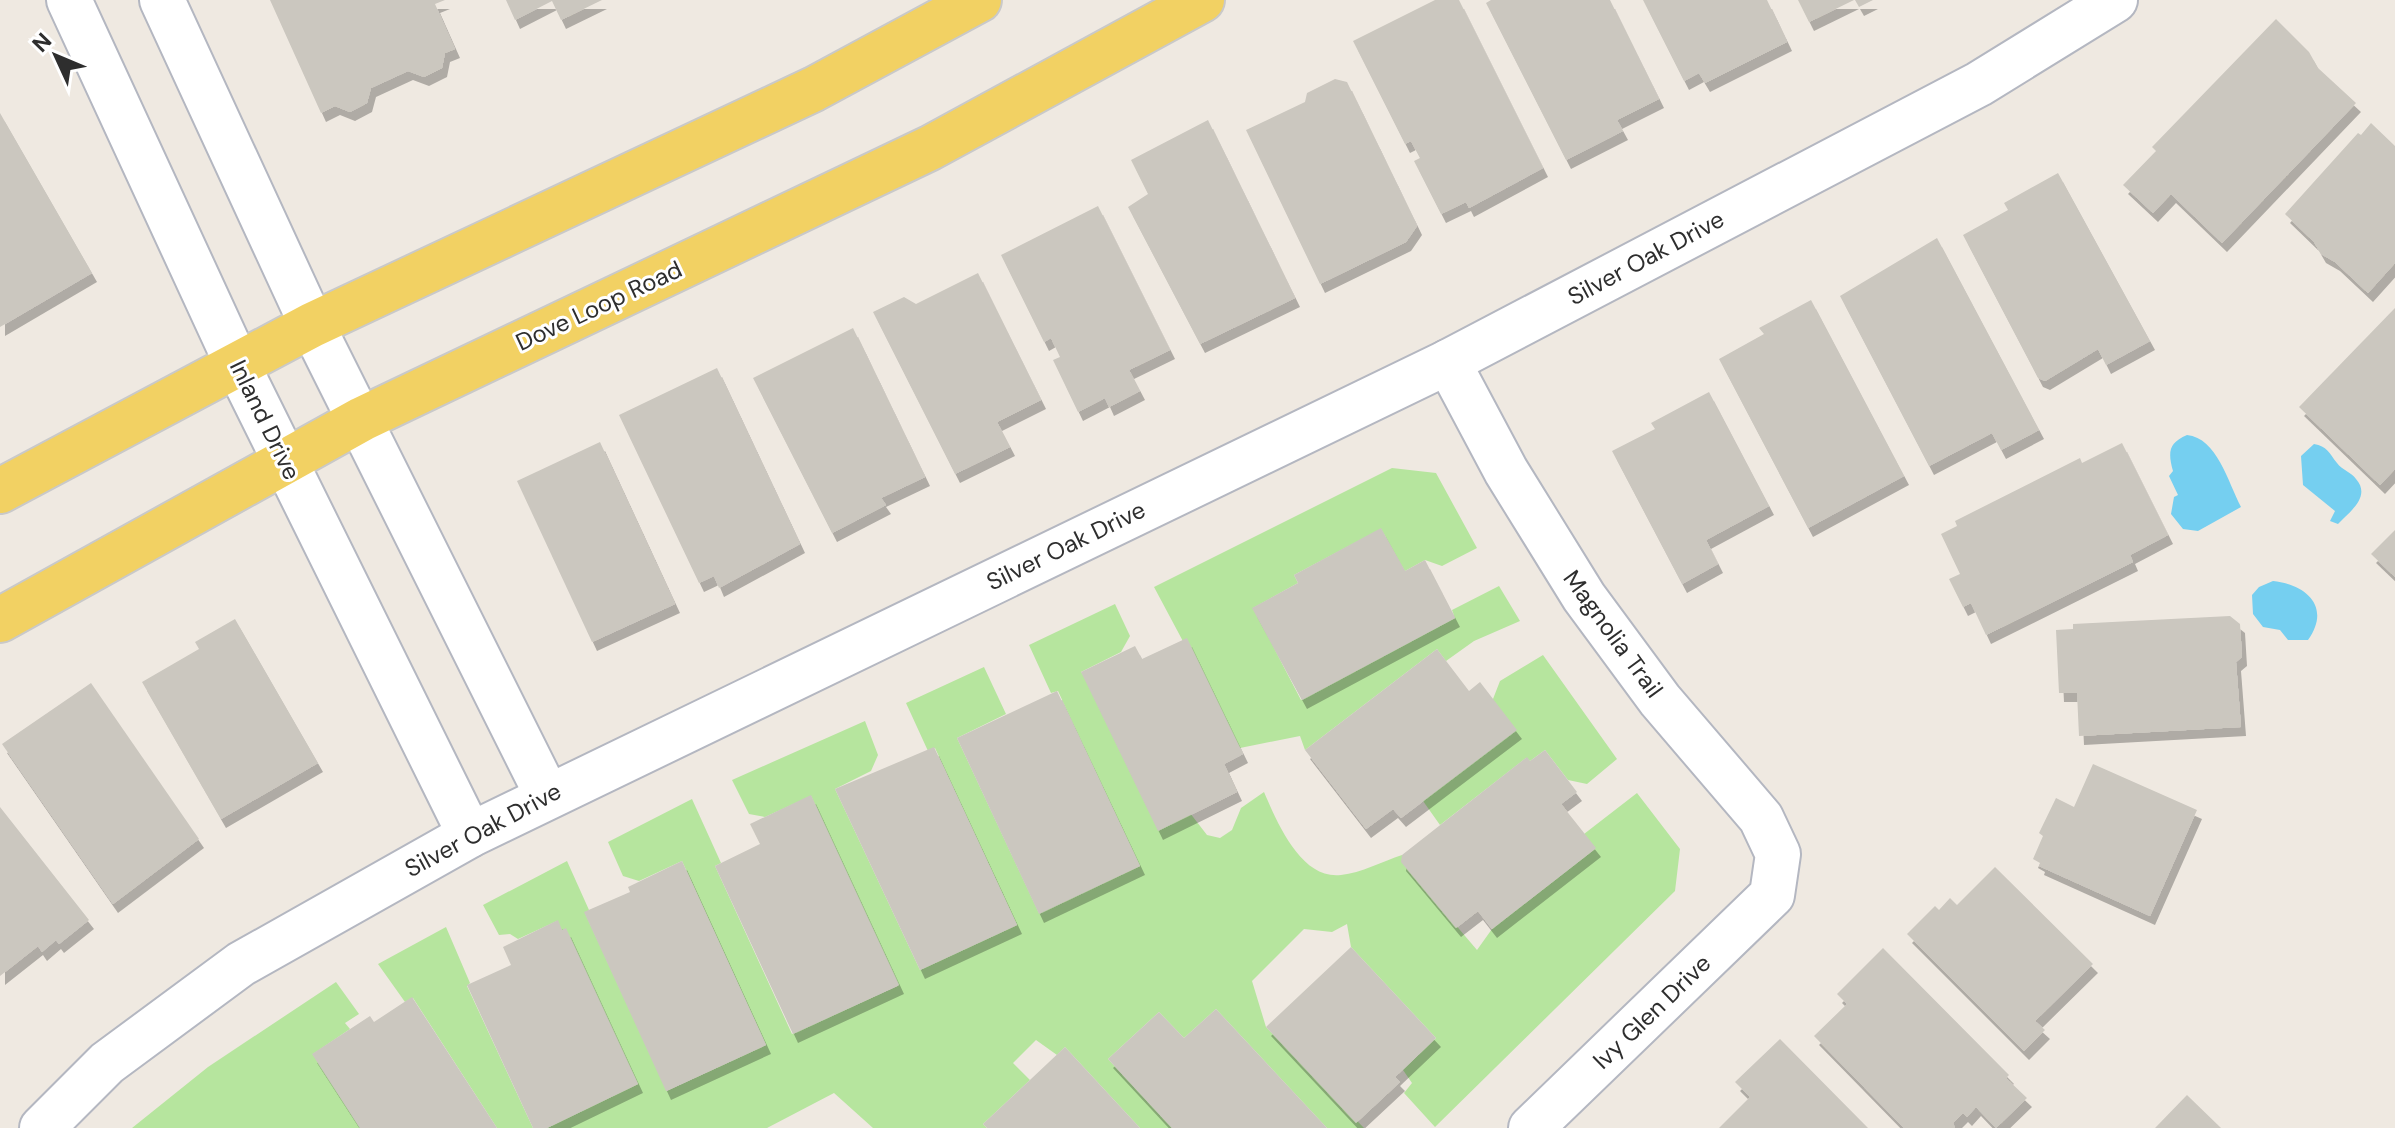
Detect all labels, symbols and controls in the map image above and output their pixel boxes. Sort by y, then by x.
north arrow [16,16,96,96]
text: N [26,27,58,58]
street label: Silver Oak Drive [1562,203,1729,312]
street label: Dove Loop Road [511,253,687,358]
street label: Inland Drive [223,355,308,485]
street label: Silver Oak Drive [981,494,1150,597]
street label: Magnolia Trail [1557,564,1670,704]
street label: Silver Oak Drive [399,775,566,884]
street label: Ivy Glen Drive [1586,948,1717,1076]

